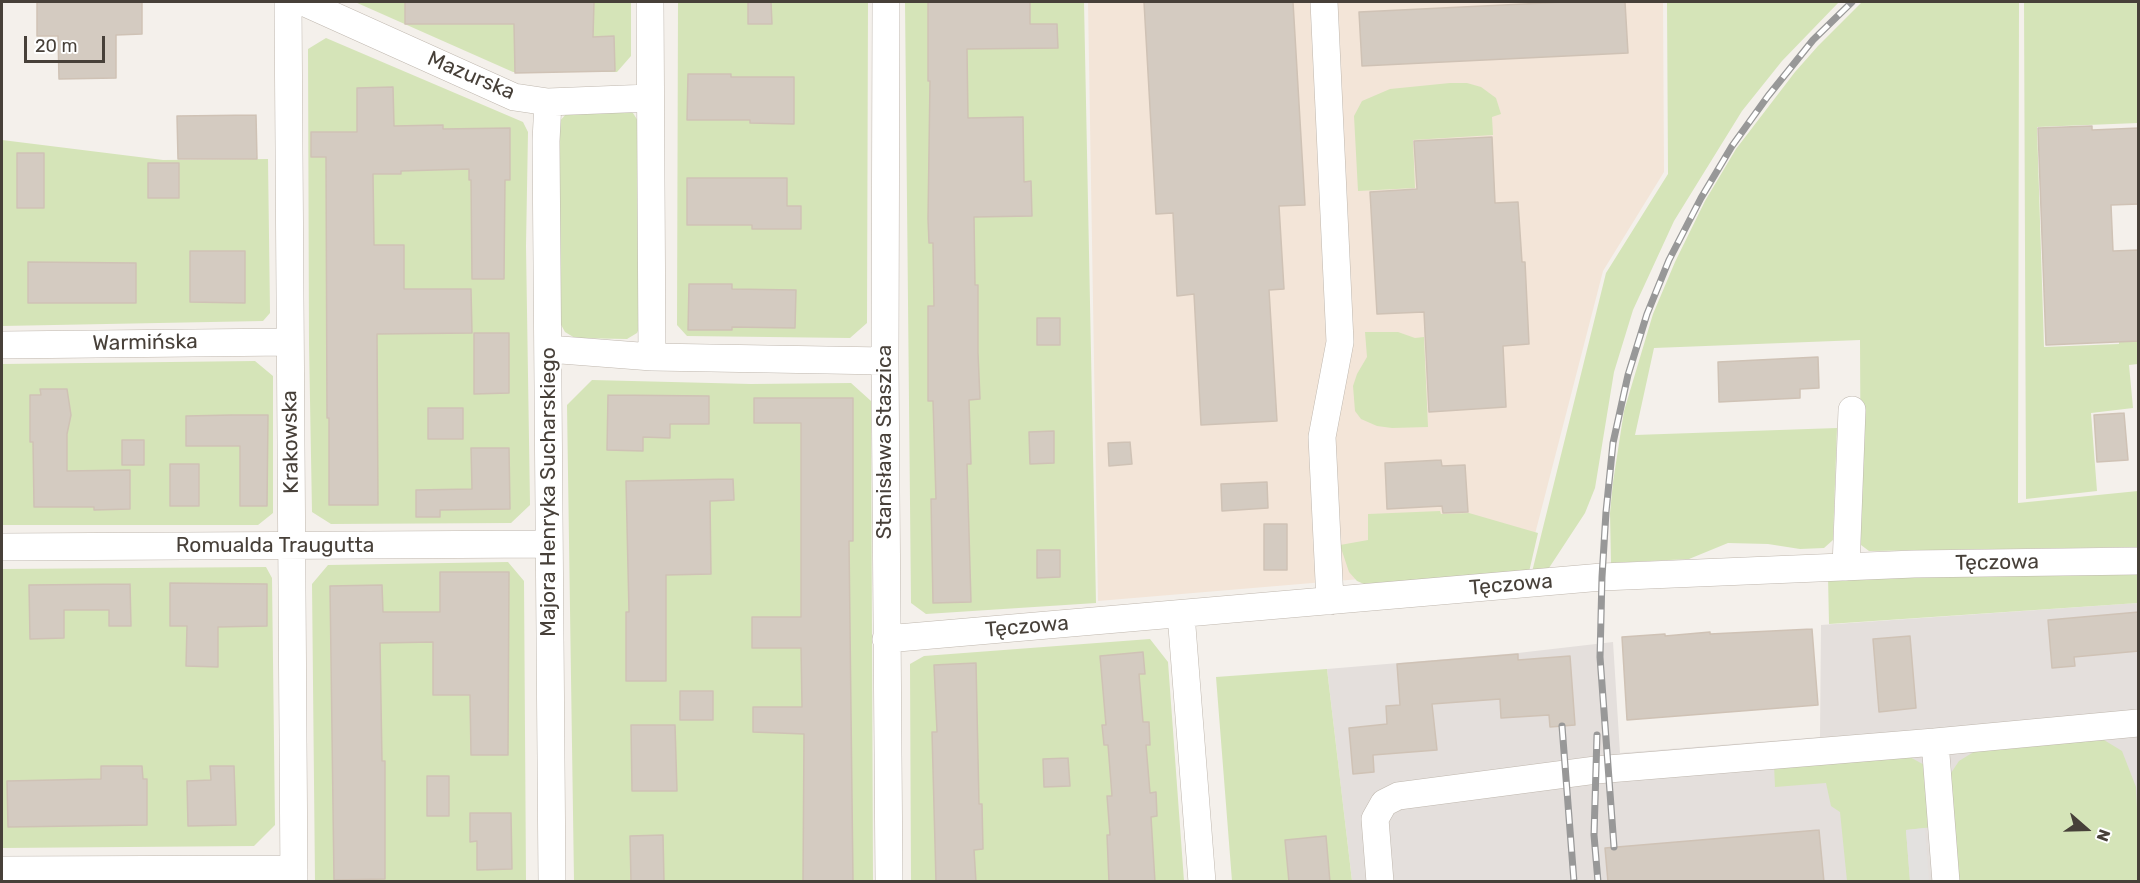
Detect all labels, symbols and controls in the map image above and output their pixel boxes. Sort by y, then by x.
scale bar [27,24,108,62]
text: 20 m [35,35,77,57]
street label: Mazurska [424,46,518,106]
street label: Warmińska [92,329,198,357]
street label: Stanisława Staszica [872,345,898,539]
street label: Majora Henryka Sucharskiego [536,347,562,637]
street label: Krakowska [277,390,305,494]
street label: Romualda Traugutta [176,533,374,559]
street label: Tęczowa [1955,550,2039,576]
street label: Tęczowa [1468,569,1554,601]
street label: Tęczowa [984,611,1070,643]
north arrow [2056,799,2116,859]
text: N [2092,827,2114,844]

